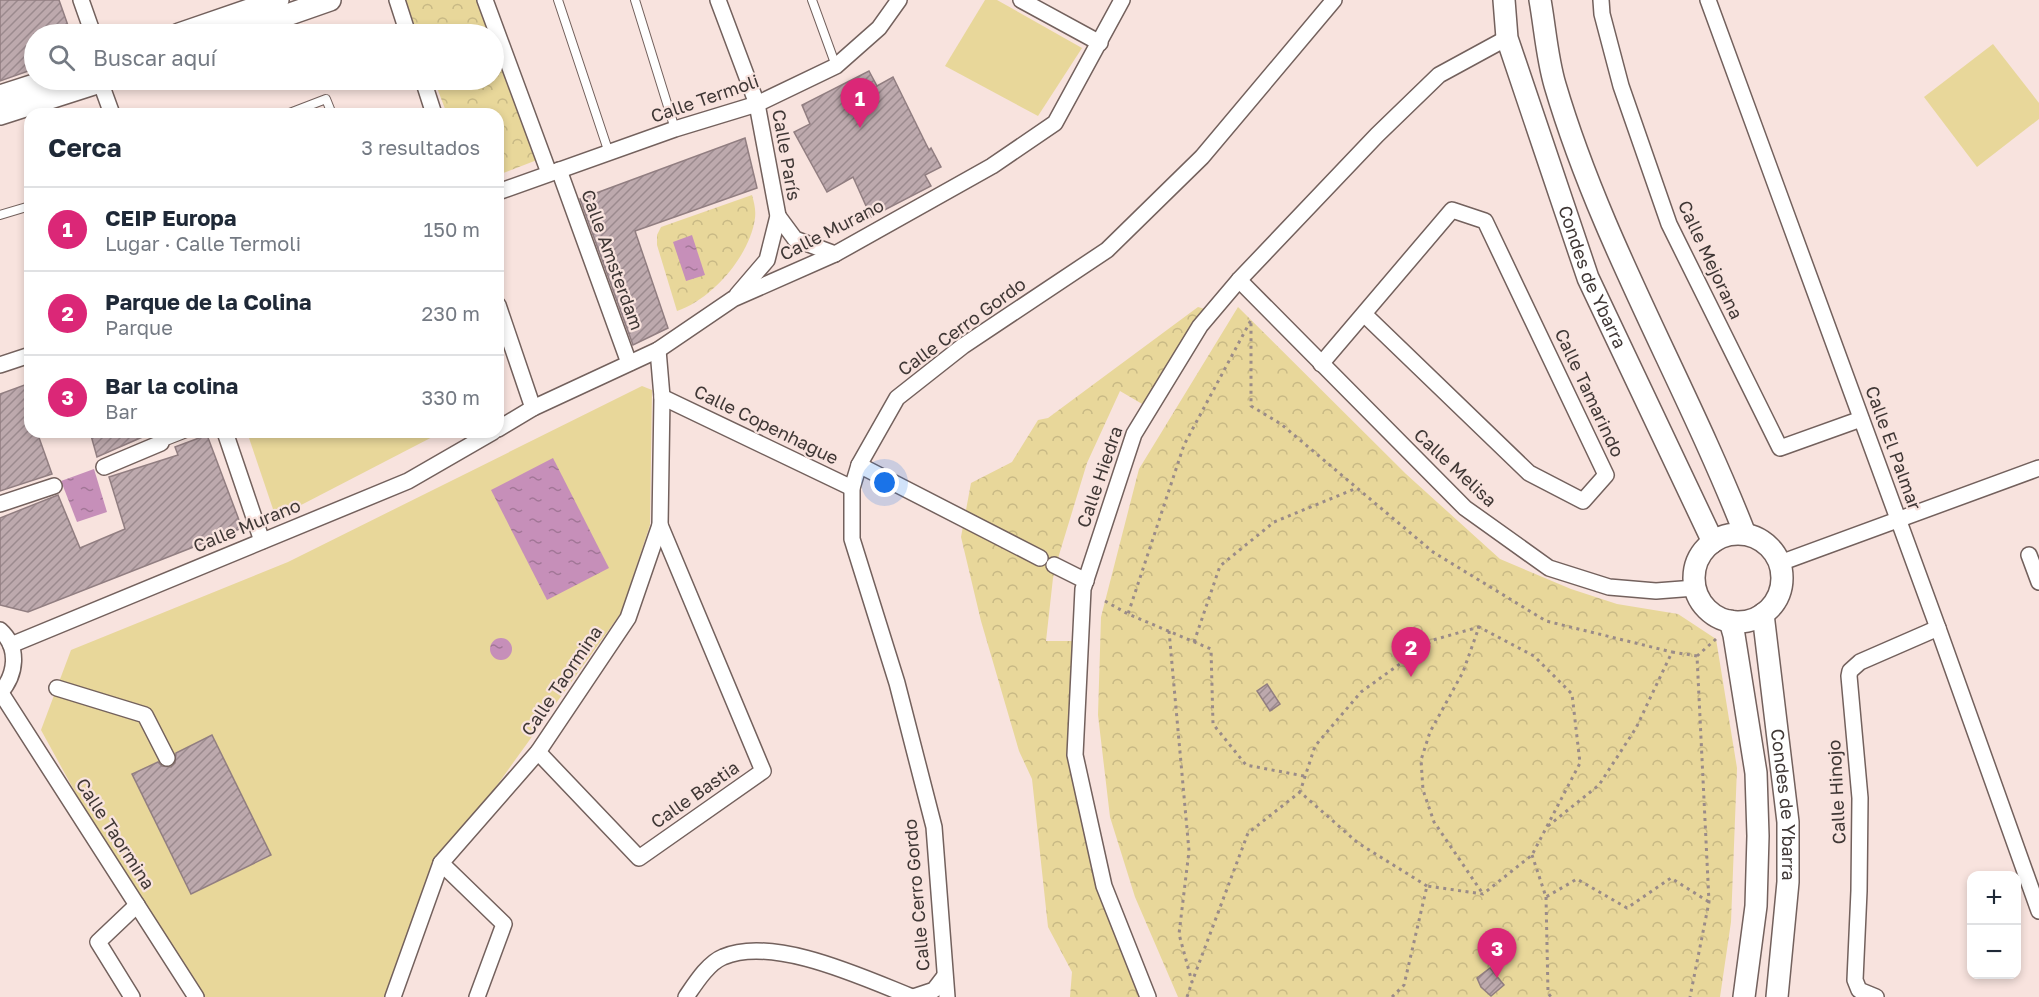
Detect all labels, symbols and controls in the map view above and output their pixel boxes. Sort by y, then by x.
search box [24,24,504,90]
icon: search [45,41,78,74]
text: Buscar aquí [93,44,216,71]
street label: Calle Termoli [648,69,762,127]
pin: 1 [840,78,880,128]
street label: Calle París [768,108,806,202]
text: Cerca [48,132,122,163]
text: 3 resultados [361,135,480,159]
street label: Calle Amsterdam [577,186,649,333]
street label: Calle Murano [776,193,887,265]
street label: Calle Mejorana [1674,197,1748,322]
street label: Condes de Ybarra [1554,202,1632,352]
text: CEIP Europa [105,204,237,231]
text: 1 [62,217,73,241]
text: 150 m [424,217,480,241]
text: Lugar · Calle Termoli [105,231,301,255]
street label: Calle Cerro Gordo [893,272,1030,380]
text: Parque de la Colina [105,288,311,315]
text: 2 [61,301,74,325]
text: 230 m [422,301,480,325]
text: Parque [105,315,173,339]
street label: Calle Tamarindo [1551,325,1629,460]
text: Bar la colina [105,372,238,399]
street label: Calle Copenhague [691,380,842,469]
street label: Calle El Palmar [1861,383,1927,513]
text: 3 [61,385,74,409]
text: 330 m [422,385,480,409]
text: Bar [105,399,138,423]
street label: Calle Hiedra [1071,423,1127,530]
street label: Calle Melisa [1410,423,1502,511]
your location [870,468,899,497]
street label: Calle Murano [190,494,304,557]
street label: Calle Taormina [516,621,606,740]
pin: 2 [1392,628,1430,677]
street label: Condes de Ybarra [1767,727,1800,881]
street label: Calle Hinojo [1822,739,1850,845]
street label: Calle Bastia [646,756,743,833]
street label: Calle Taormina [72,774,160,893]
street label: Calle Cerro Gordo [898,818,934,972]
map controls [1967,871,2021,979]
button: + [1967,871,2021,925]
button: − [1967,925,2021,979]
pin: 3 [1478,928,1516,978]

